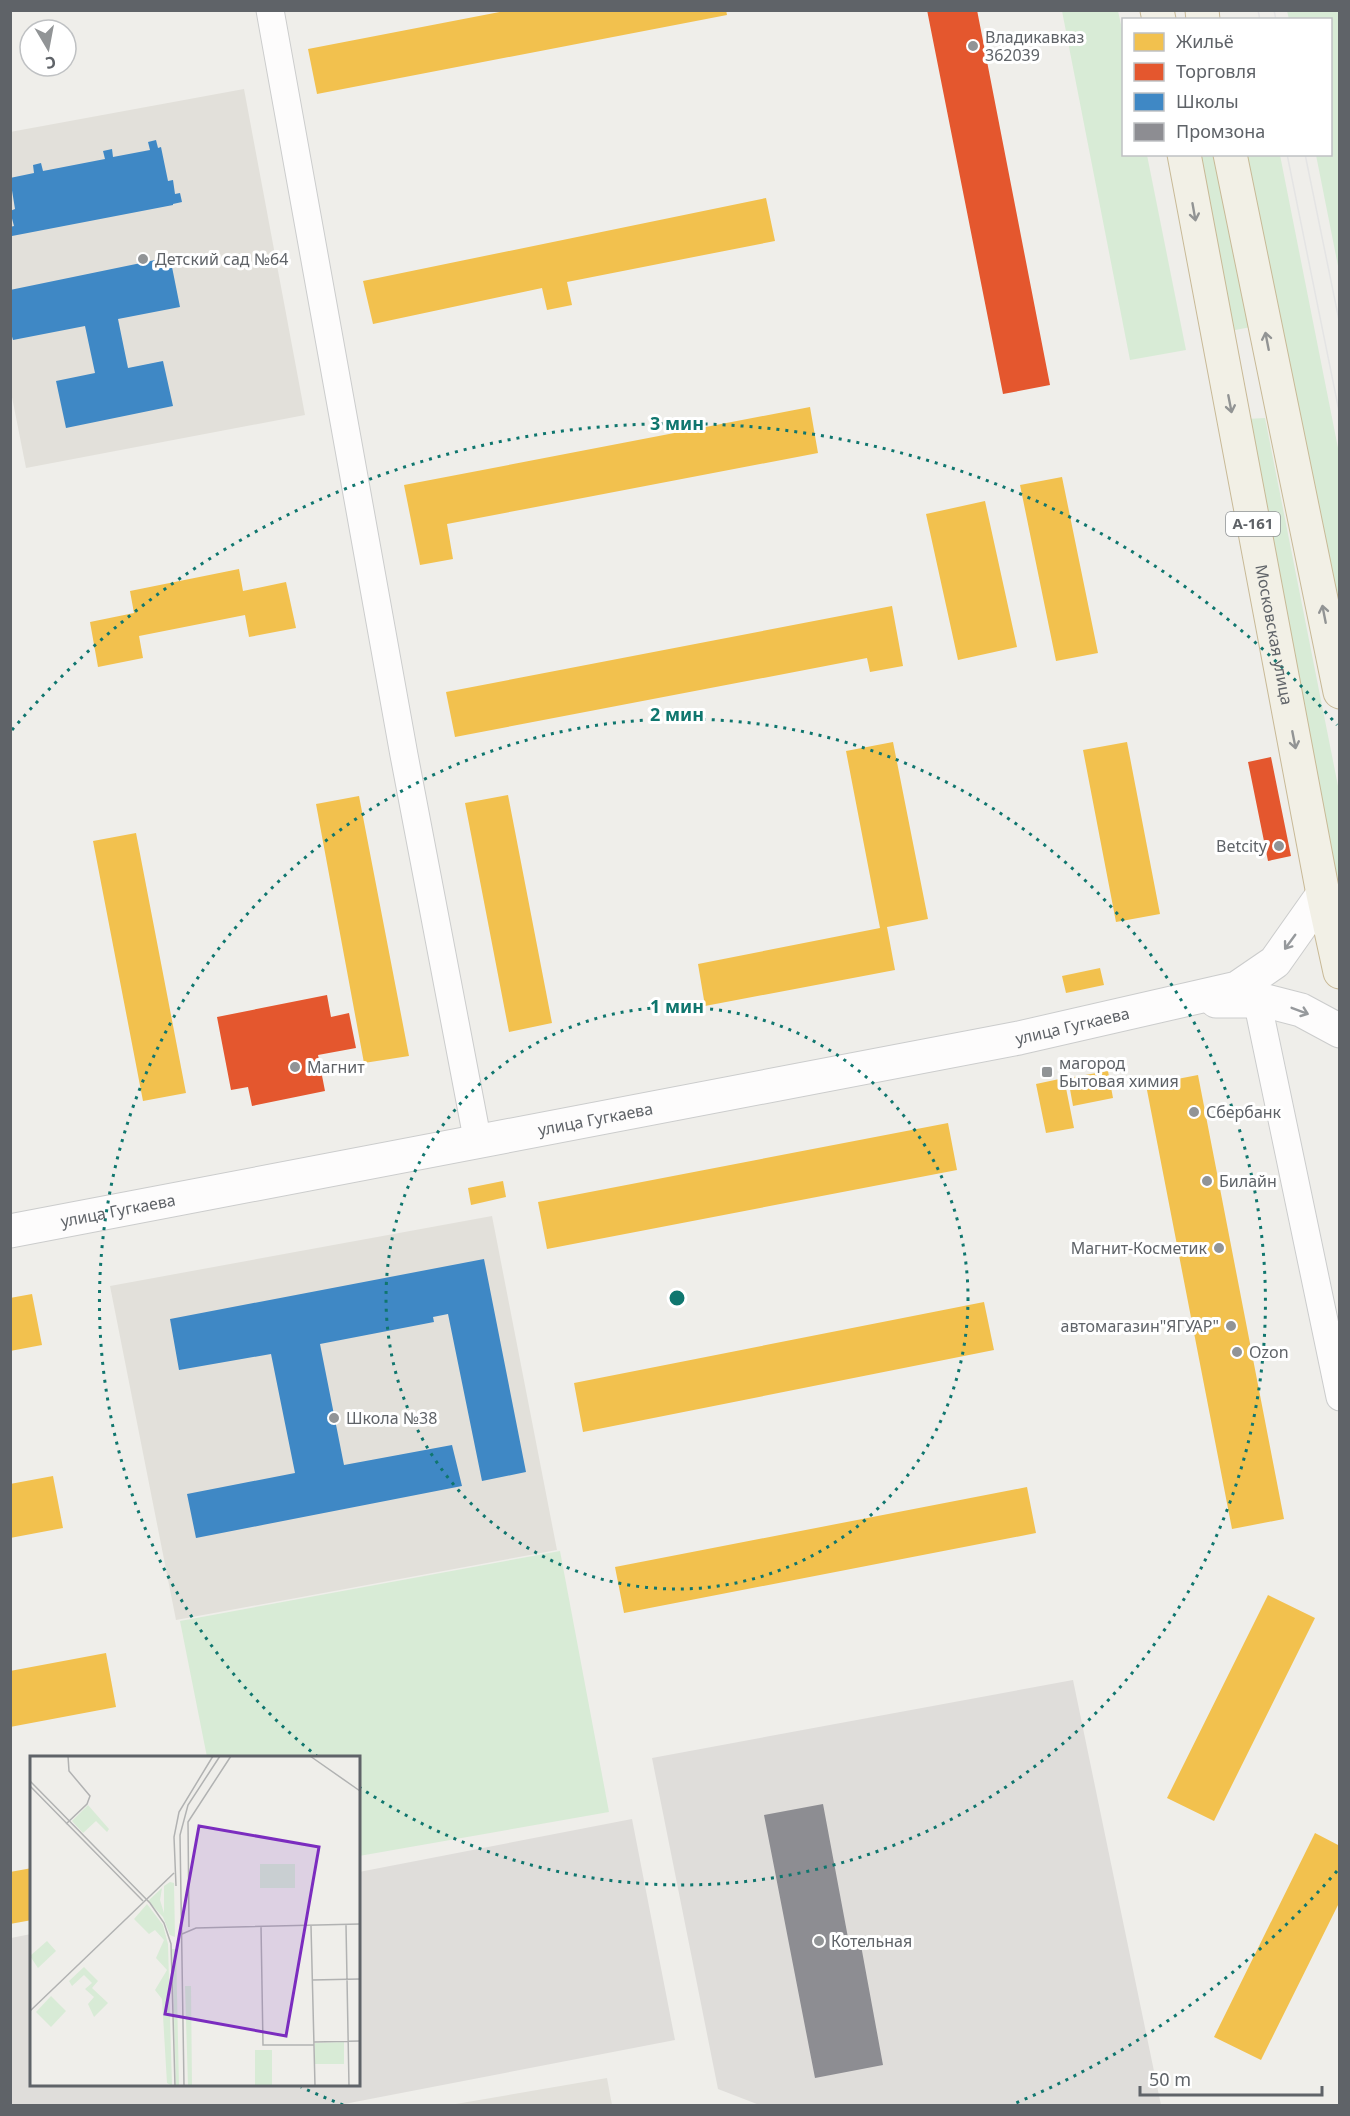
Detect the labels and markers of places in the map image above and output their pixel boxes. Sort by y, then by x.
place label: Владикавказ 362039 [985,26,1085,66]
marker: Владикавказ 362039 [966,39,980,53]
place label: Детский сад №64 [155,248,288,270]
marker: Детский сад №64 [136,252,150,266]
place label: Betcity [1216,835,1268,857]
marker: Betcity [1272,839,1286,853]
place label: магород Бытовая химия [1059,1052,1179,1092]
place label: Магнит [307,1056,365,1078]
marker: Магнит [288,1060,302,1074]
marker: магород Бытовая химия [1040,1065,1054,1079]
place label: Сбербанк [1206,1101,1282,1123]
marker: Сбербанк [1187,1105,1201,1119]
place label: Билайн [1219,1170,1277,1192]
marker: Билайн [1200,1174,1214,1188]
place label: Магнит-Косметик [1071,1237,1207,1259]
marker: Магнит-Косметик [1212,1241,1226,1255]
centre of rings [667,1288,687,1308]
place label: автомагазин"ЯГУАР" [1061,1315,1219,1337]
marker: автомагазин"ЯГУАР" [1224,1319,1238,1333]
place label: Ozon [1249,1341,1289,1363]
marker: Ozon [1230,1345,1244,1359]
place label: Школа №38 [346,1407,437,1429]
marker: Школа №38 [327,1411,341,1425]
place label: Котельная [831,1930,912,1952]
marker: Котельная [812,1934,826,1948]

